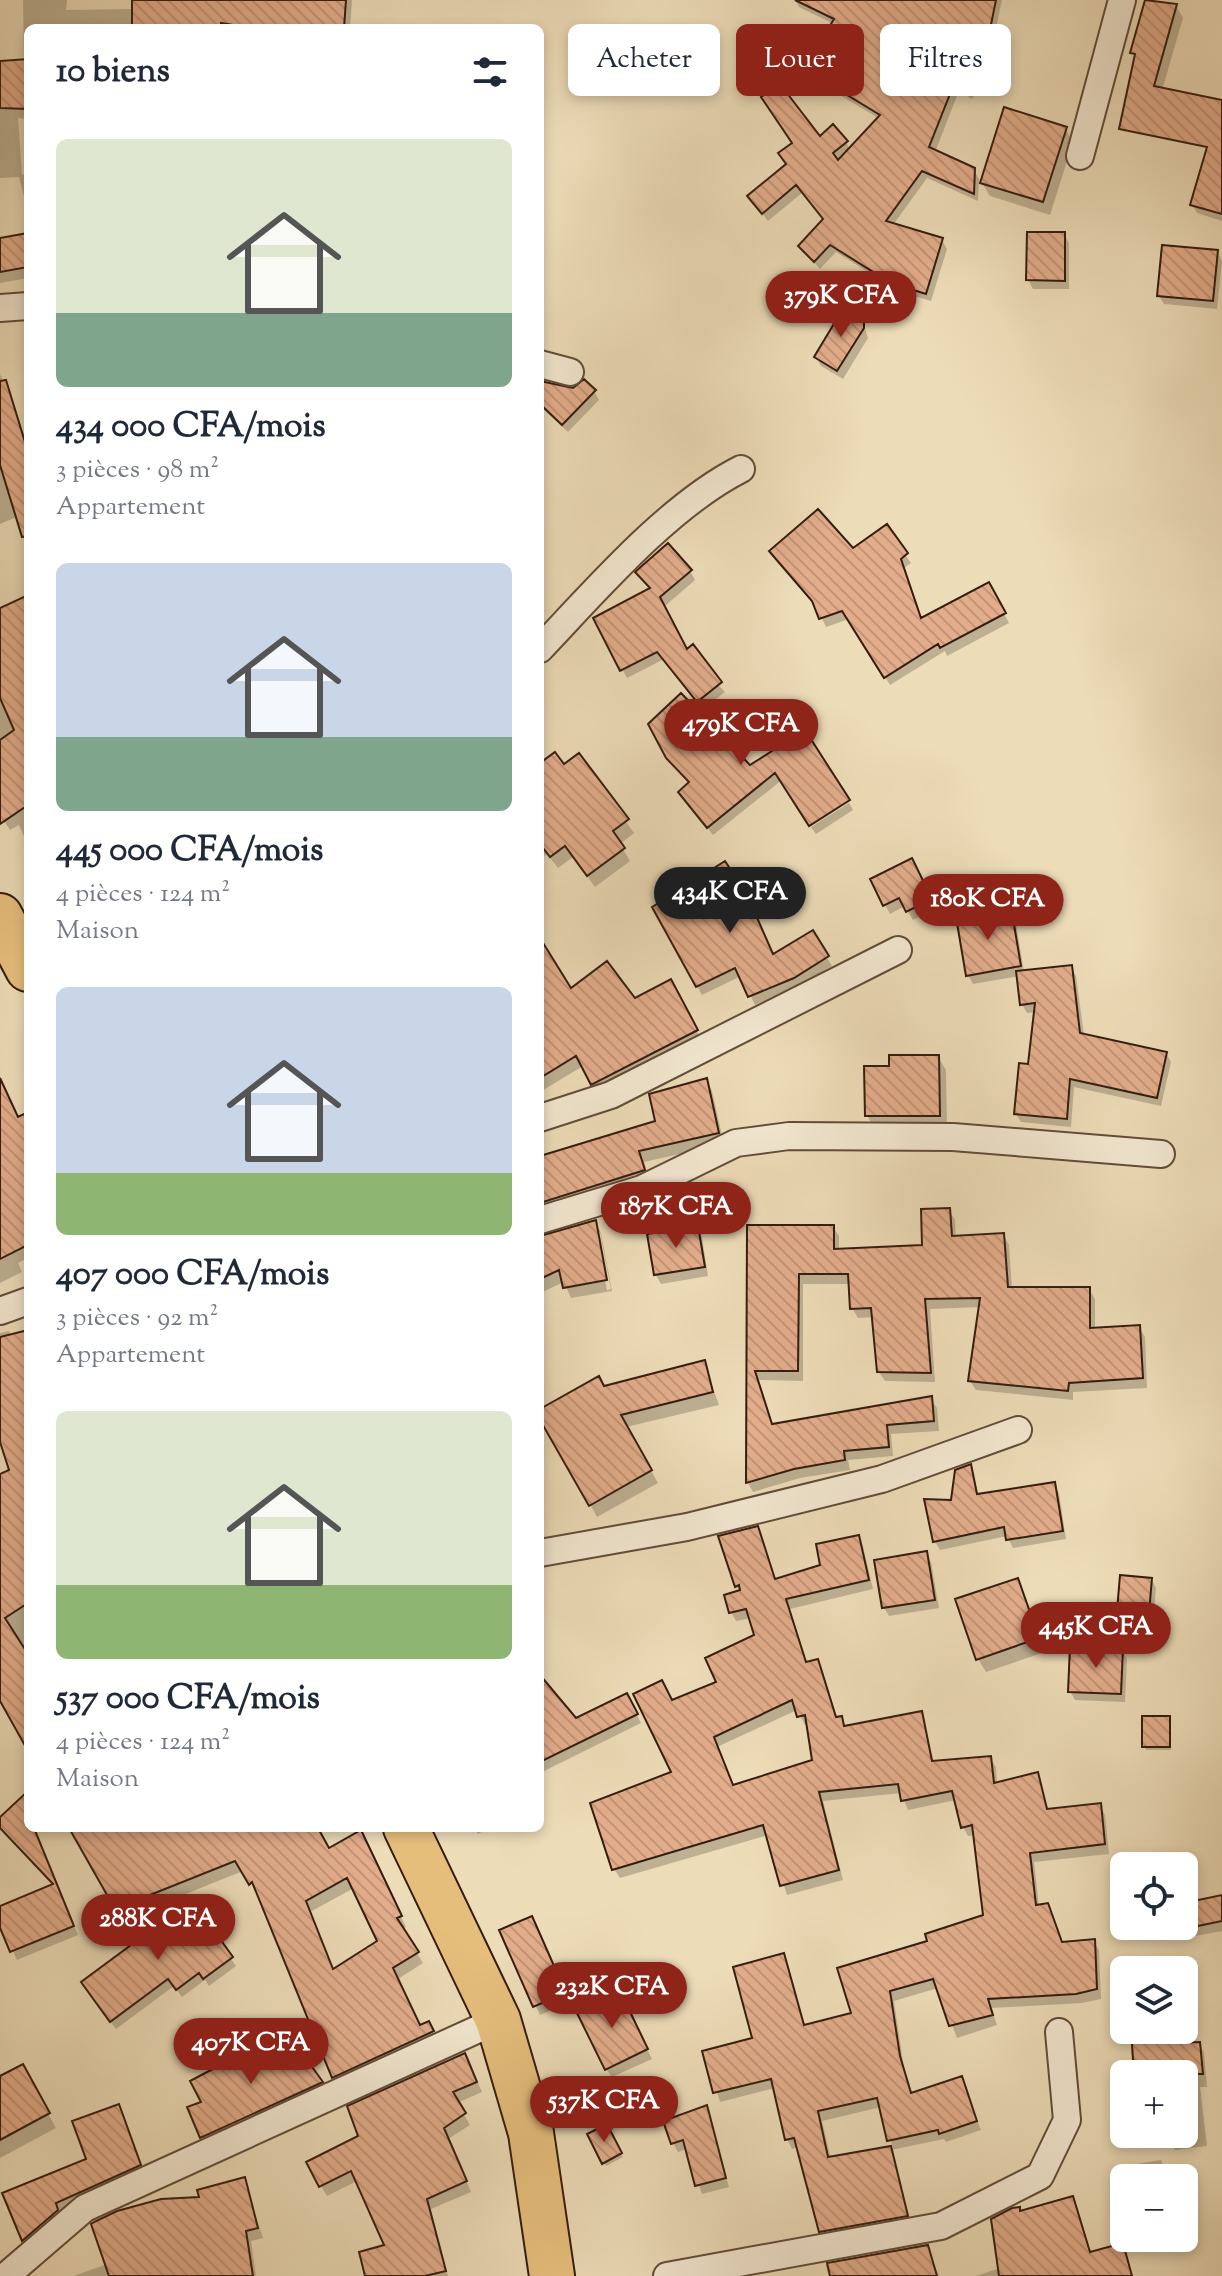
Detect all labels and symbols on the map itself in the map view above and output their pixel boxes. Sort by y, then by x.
pin: 379K CFA [758,271,924,339]
pin: 479K CFA [658,699,824,767]
pin: 434K CFA [647,867,813,935]
pin: 180K CFA [905,874,1071,942]
pin: 187K CFA [593,1182,759,1250]
pin: 445K CFA [1013,1602,1179,1670]
pin: 288K CFA [75,1894,241,1962]
pin: 232K CFA [529,1962,695,2030]
pin: 407K CFA [168,2018,334,2086]
pin: 537K CFA [521,2076,687,2144]

